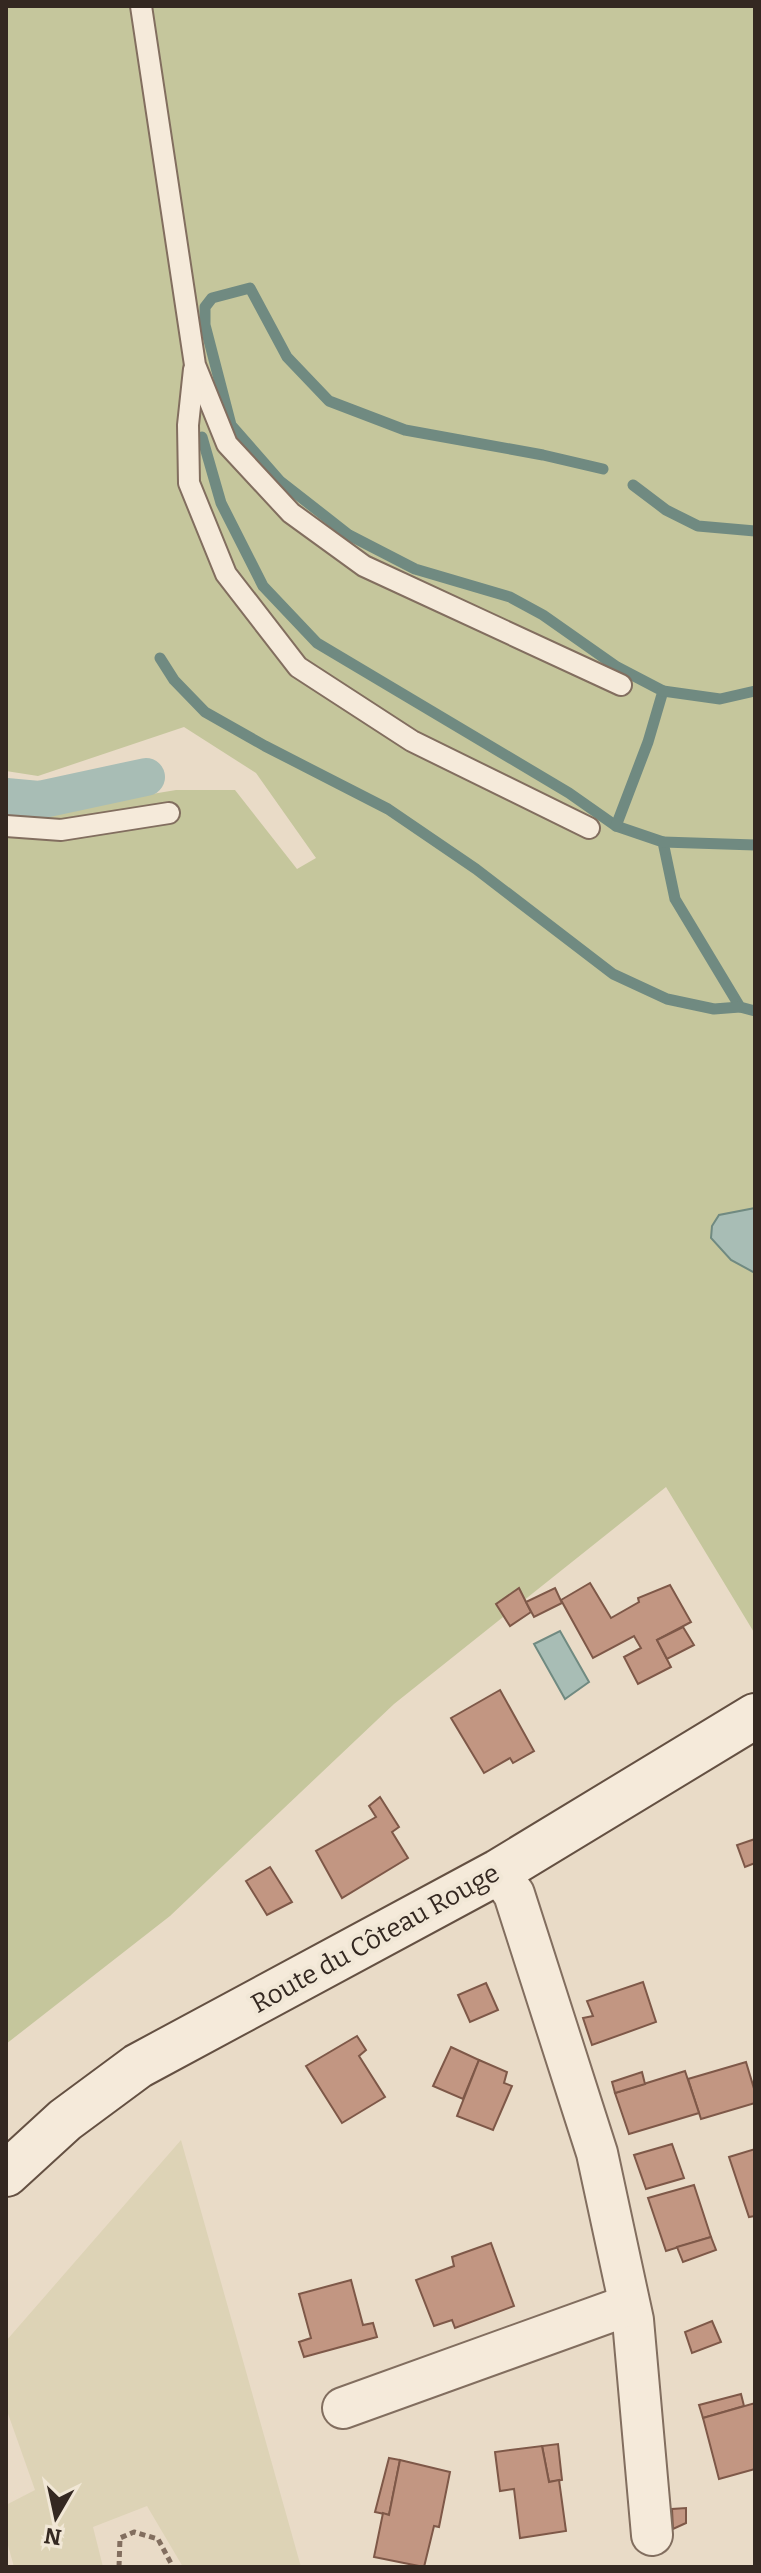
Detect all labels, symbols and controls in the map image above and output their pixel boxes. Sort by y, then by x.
street label: Route du Côteau Rouge [246,1857,505,2020]
north arrow [16,2477,96,2557]
text: N [42,2522,63,2551]

